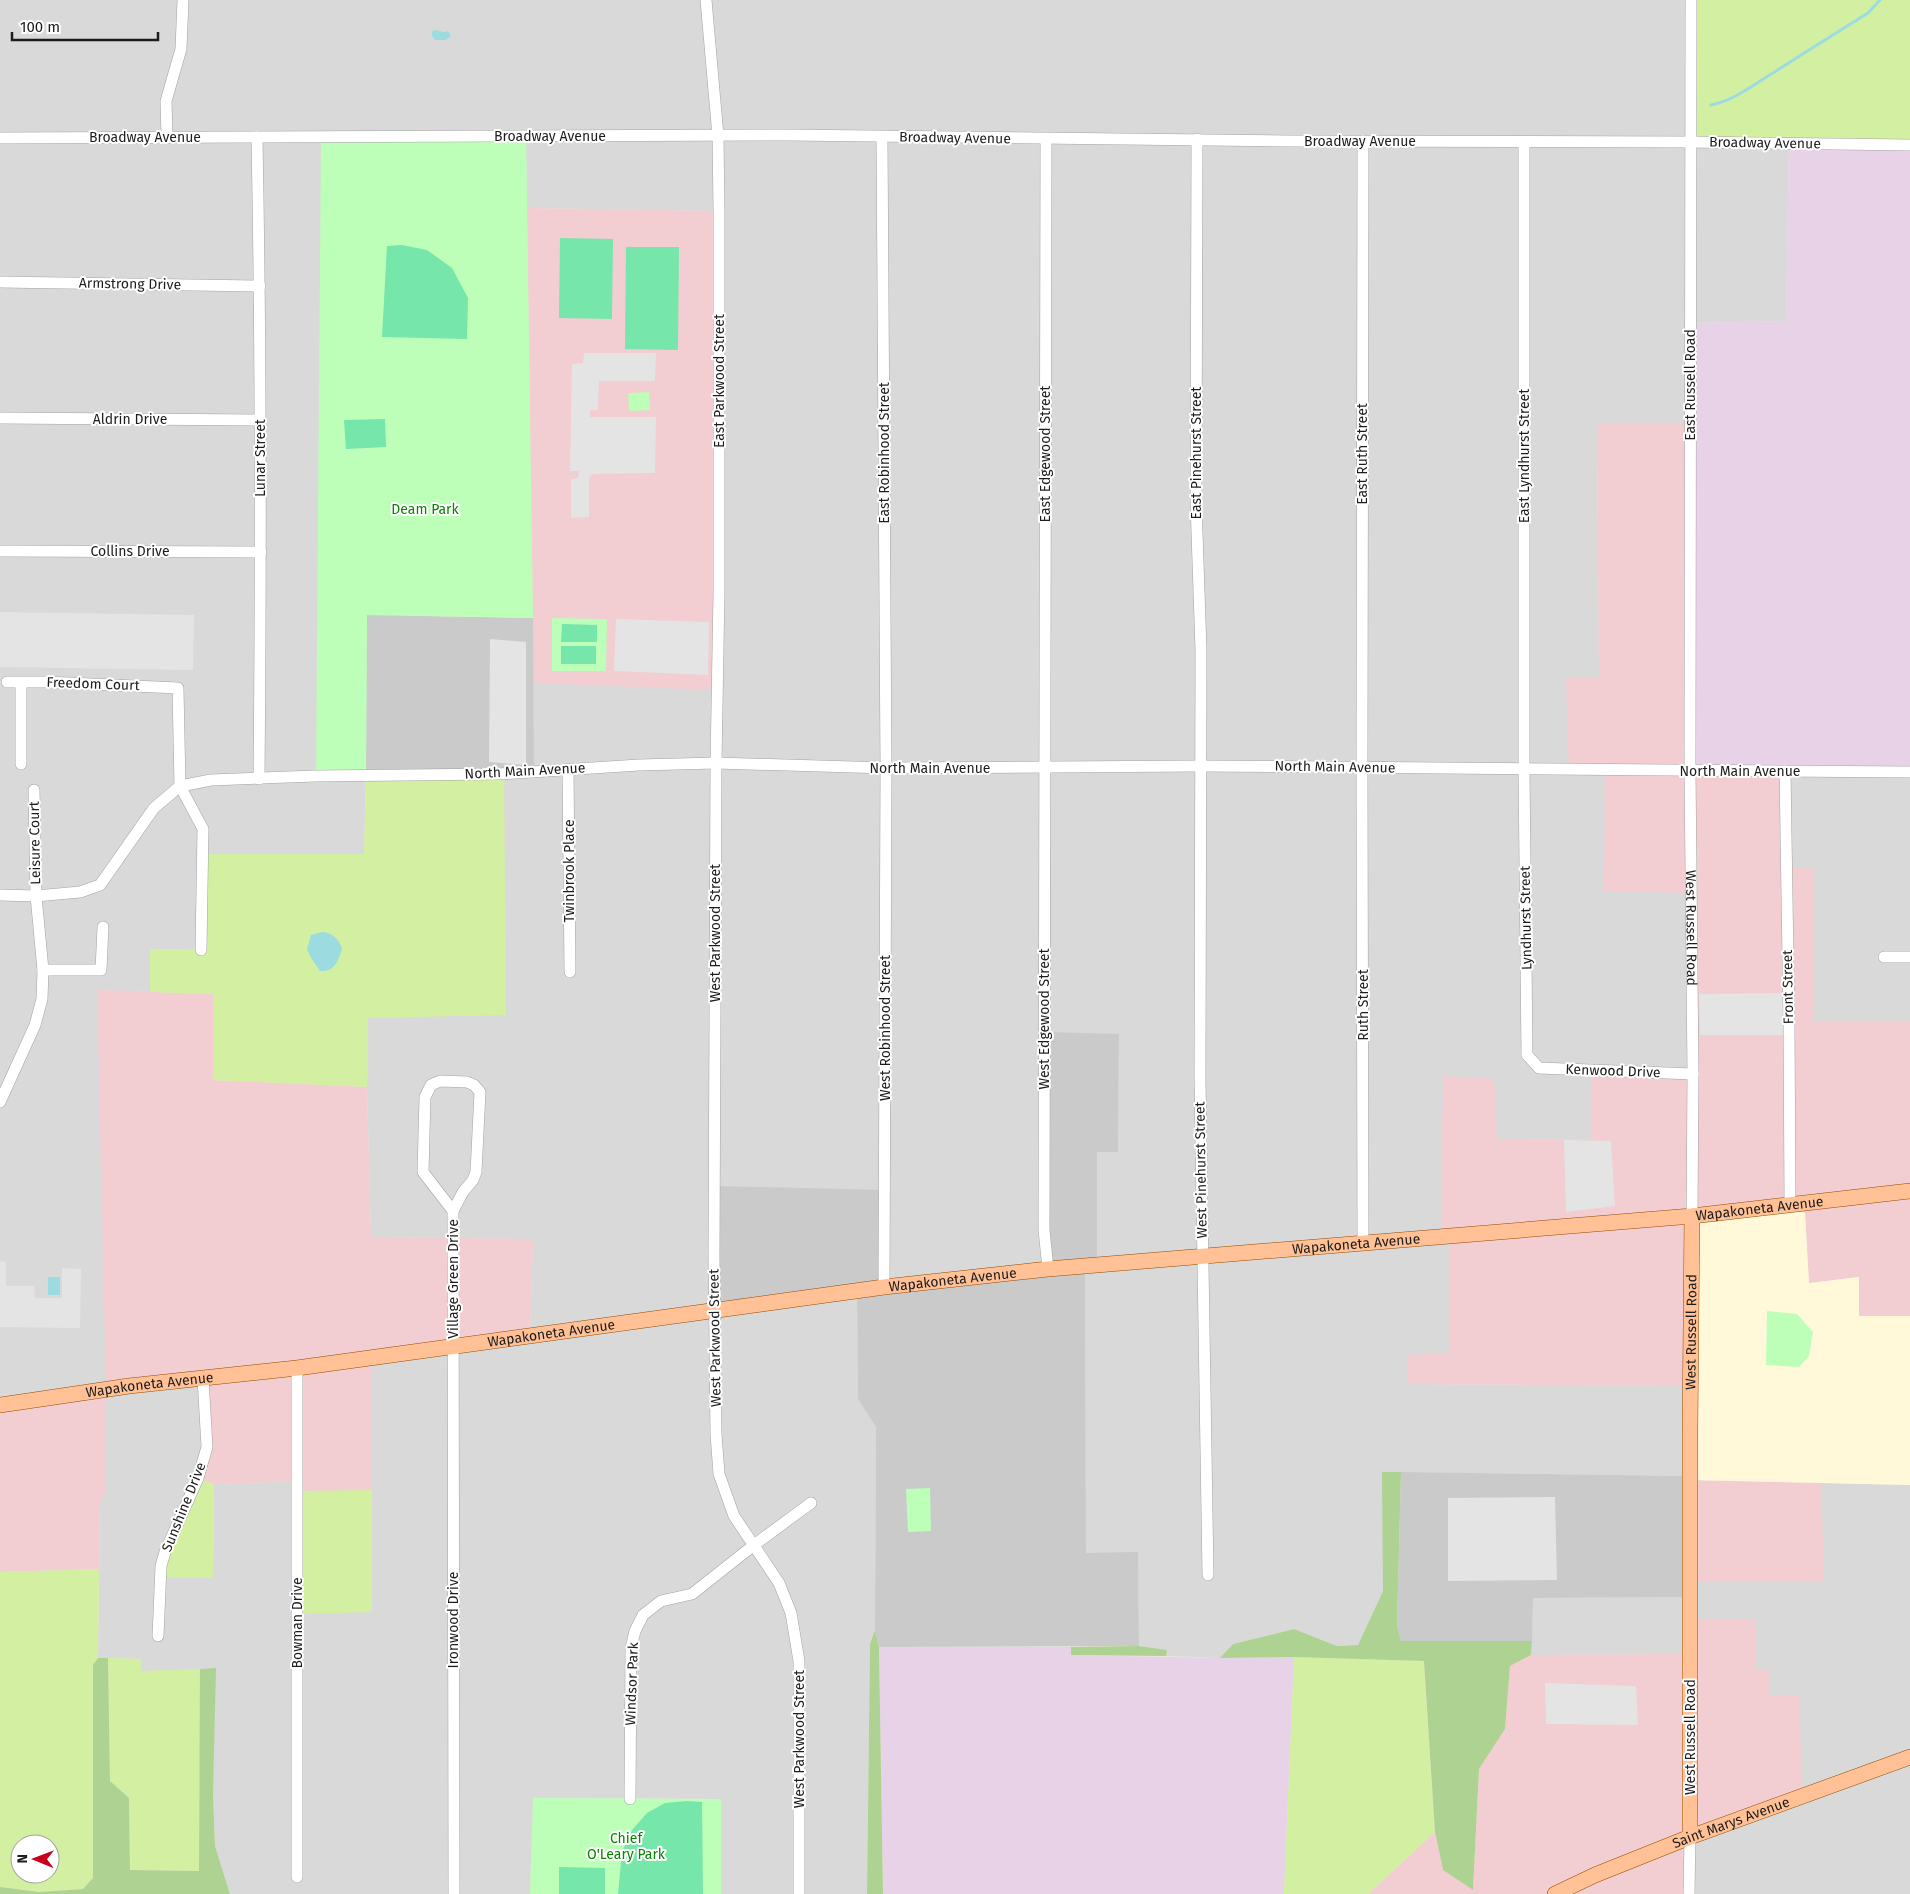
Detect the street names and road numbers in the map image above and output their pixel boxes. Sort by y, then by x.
street label: Broadway Avenue [494,128,606,145]
street label: Broadway Avenue [89,129,201,146]
street label: Broadway Avenue [899,129,1011,147]
street label: Broadway Avenue [1304,133,1416,150]
street label: Broadway Avenue [1709,134,1821,152]
street label: Armstrong Drive [79,275,181,293]
street label: East Parkwood Street [711,313,728,448]
street label: East Russell Road [1682,329,1699,441]
street label: East Robinhood Street [876,381,893,524]
street label: East Edgewood Street [1037,385,1054,522]
street label: East Pinehurst Street [1188,386,1205,519]
street label: East Lyndhurst Street [1516,388,1533,523]
street label: East Ruth Street [1354,402,1371,505]
street label: Aldrin Drive [93,411,167,428]
street label: Lunar Street [252,418,269,497]
street label: Collins Drive [90,543,170,560]
street label: Freedom Court [46,674,141,694]
street label: North Main Avenue [1274,757,1396,777]
street label: North Main Avenue [464,759,586,783]
street label: North Main Avenue [870,760,990,777]
street label: North Main Avenue [1680,763,1800,780]
street label: Leisure Court [26,800,44,885]
street label: Twinbrook Place [561,819,578,923]
street label: West Parkwood Street [707,863,724,1002]
street label: Lyndhurst Street [1517,865,1535,970]
street label: West Russell Road [1682,870,1701,986]
street label: West Edgewood Street [1036,948,1053,1090]
street label: Front Street [1779,949,1797,1024]
street label: West Robinhood Street [877,954,894,1101]
street label: Ruth Street [1355,968,1372,1041]
street label: Kenwood Drive [1565,1061,1661,1081]
street label: West Pinehurst Street [1191,1100,1211,1239]
street label: Wapakoneta Avenue [1695,1192,1824,1224]
street label: Village Green Drive [445,1219,462,1339]
street label: Wapakoneta Avenue [1291,1230,1421,1257]
street label: Wapakoneta Avenue [888,1264,1017,1295]
street label: West Parkwood Street [705,1268,725,1407]
street label: West Russell Road [1682,1274,1700,1390]
street label: Wapakoneta Avenue [486,1316,616,1350]
street label: Wapakoneta Avenue [85,1369,214,1401]
street label: Sunshine Drive [158,1460,210,1554]
street label: Ironwood Drive [445,1572,462,1668]
street label: Bowman Drive [289,1577,306,1669]
street label: Windsor Park [622,1641,642,1726]
street label: West Parkwood Street [791,1669,808,1808]
street label: West Russell Road [1682,1679,1699,1795]
street label: Saint Marys Avenue [1670,1793,1792,1852]

